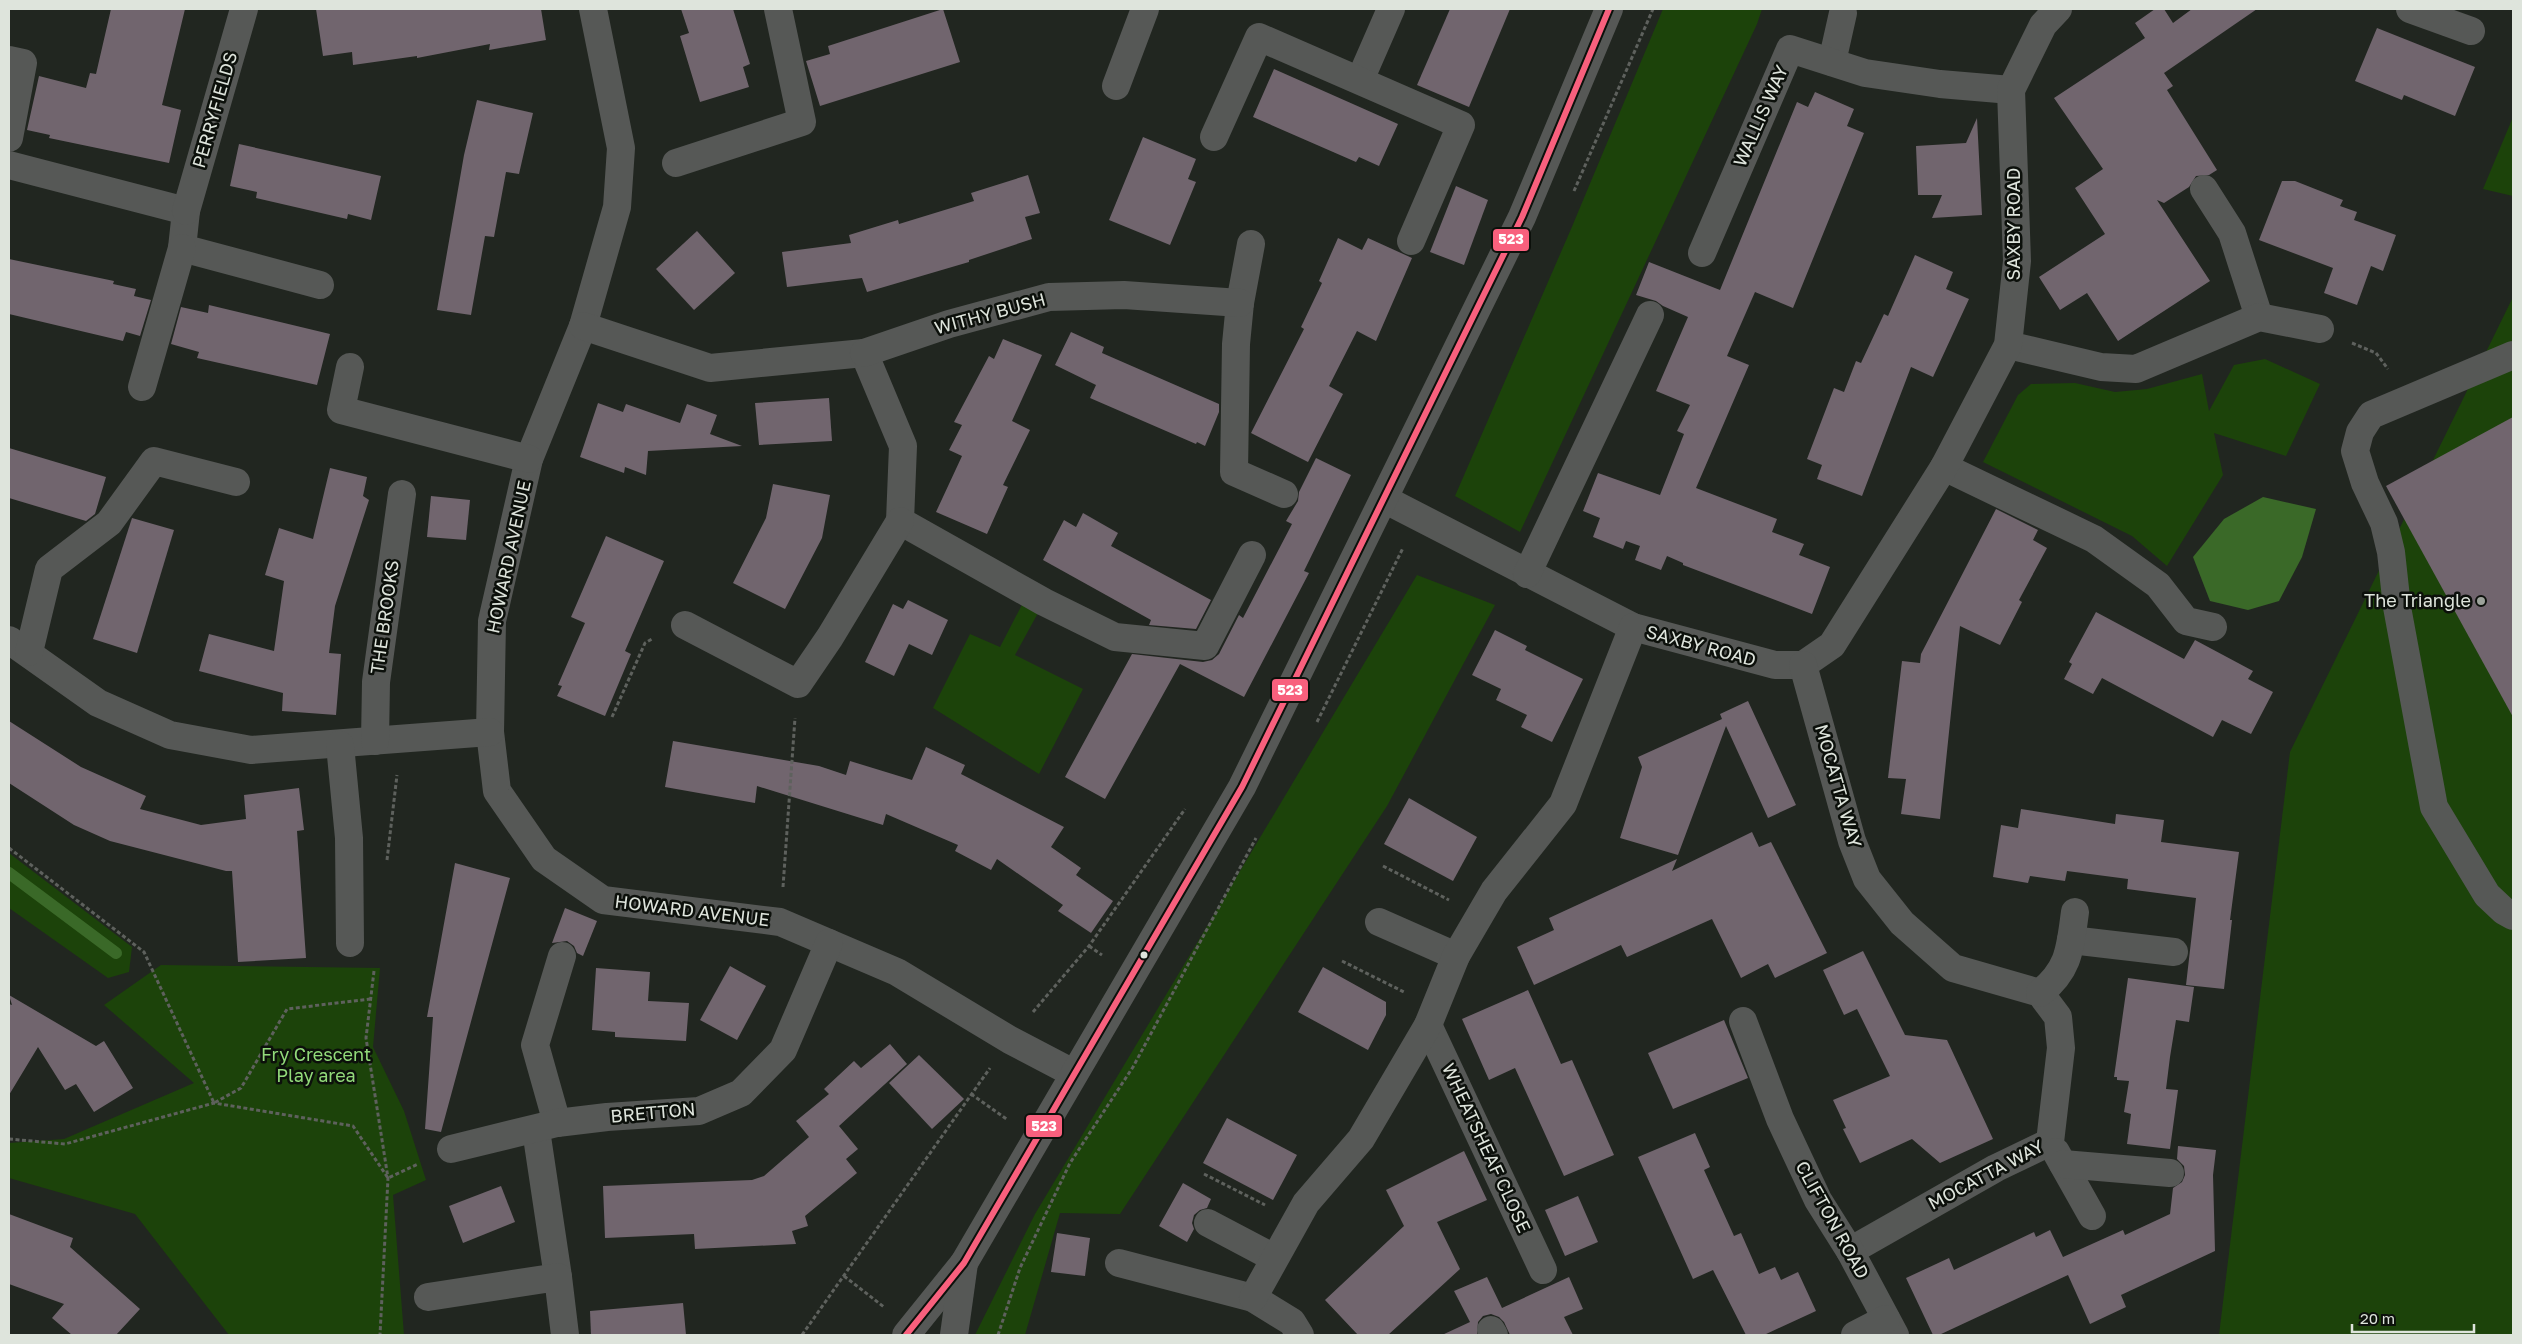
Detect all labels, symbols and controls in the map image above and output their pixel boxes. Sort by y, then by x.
street label: PERRYFIELDS [187,49,241,170]
street label: WALLIS WAY [1728,61,1792,170]
street label: SAXBY ROAD [2002,168,2024,280]
line badge: 523 [1492,228,1530,252]
text: 523 [1498,230,1524,247]
street label: WITHY BUSH [932,288,1048,338]
street label: HOWARD AVENUE [481,478,535,635]
street label: THE BROOKS [365,558,403,675]
place label: The Triangle [2364,589,2471,611]
marker: The Triangle [2475,595,2487,607]
street label: SAXBY ROAD [1644,620,1759,670]
line badge: 523 [1271,678,1309,702]
text: 523 [1277,681,1303,698]
street label: MOCATTA WAY [1811,721,1867,850]
street label: HOWARD AVENUE [614,890,771,930]
unlabelled marker [1139,950,1149,960]
park label: Fry Crescent Play area [261,1043,371,1086]
street label: WHEATSHEAF CLOSE [1438,1059,1536,1236]
street label: BRETTON [610,1097,696,1127]
line badge: 523 [1025,1114,1063,1138]
text: 523 [1031,1117,1057,1134]
street label: MOCATTA WAY [1924,1134,2047,1214]
street label: CLIFTON ROAD [1791,1157,1874,1282]
scale bar [2352,1302,2474,1334]
text: 20 m [2360,1309,2395,1327]

